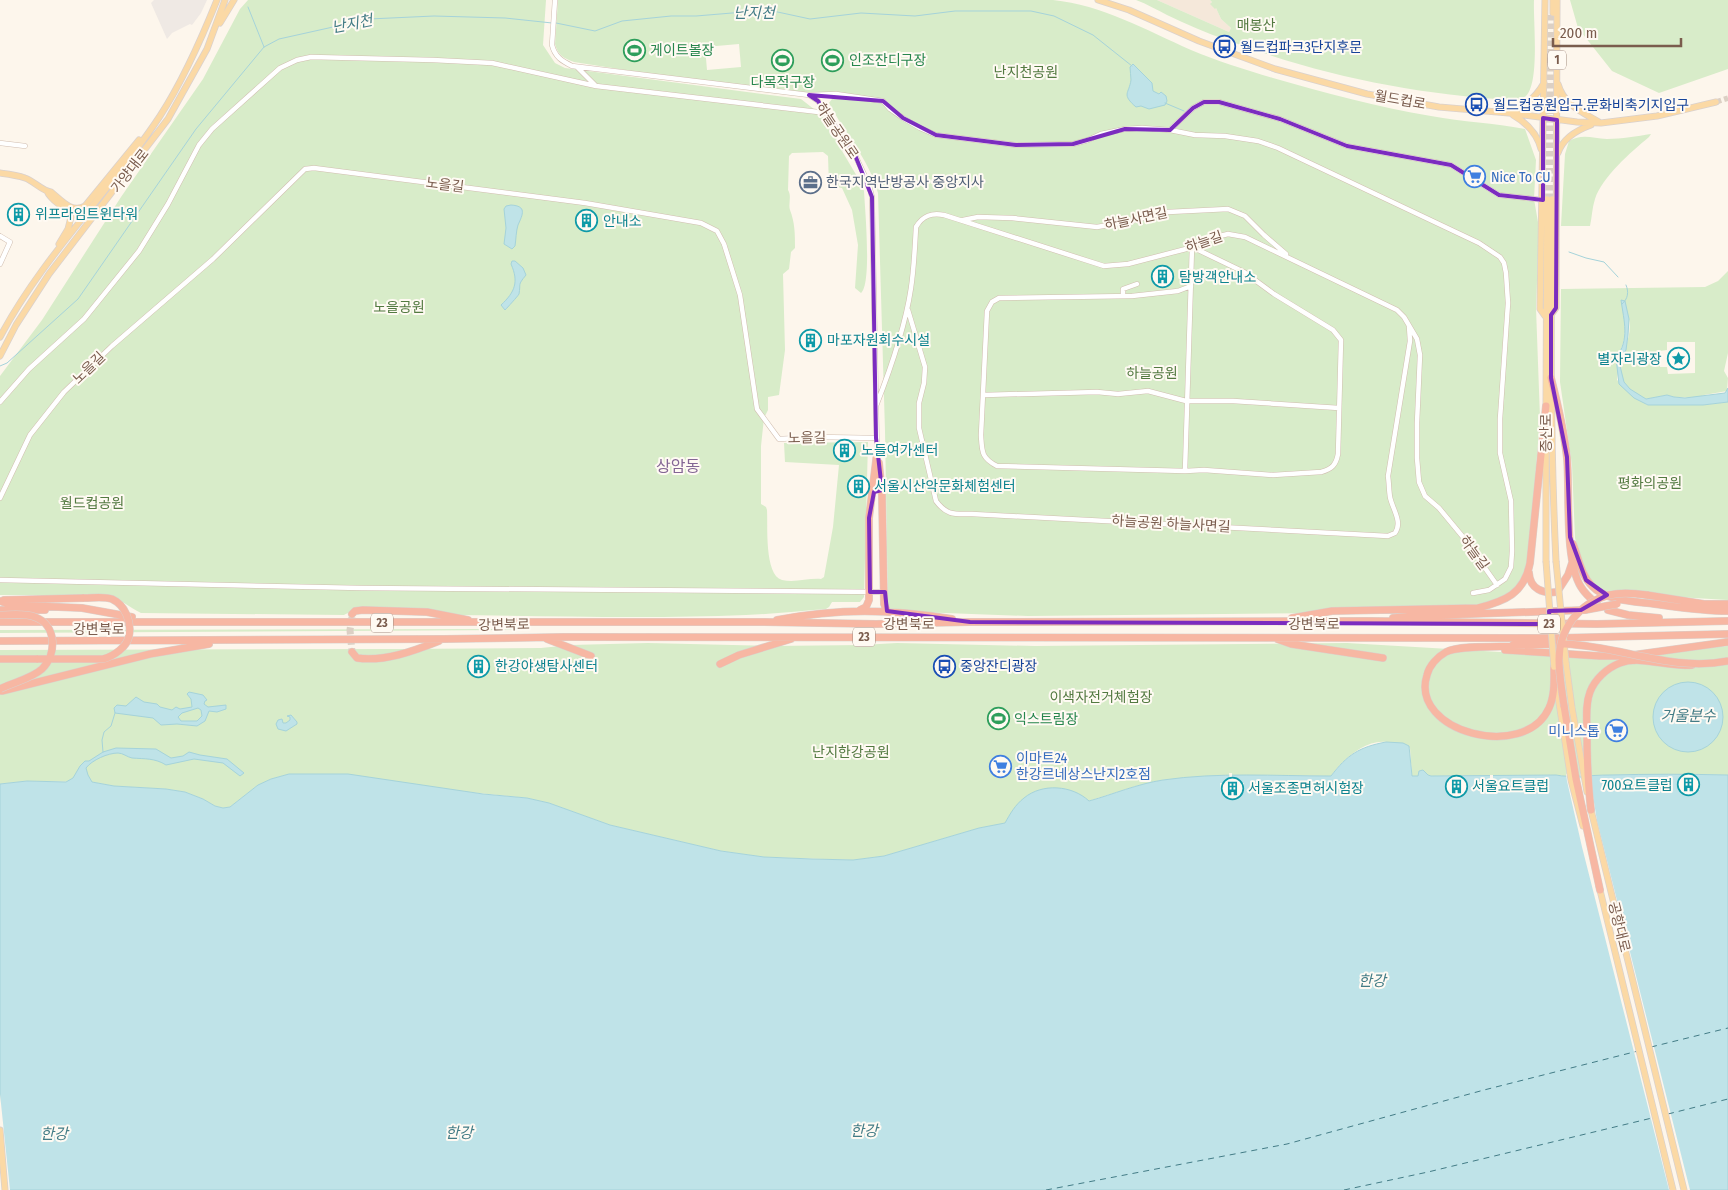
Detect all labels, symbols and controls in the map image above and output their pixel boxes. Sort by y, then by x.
water label: 난지천 [733,4,777,22]
water label: 난지천 [330,11,376,37]
scale bar [1553,15,1680,47]
park label: 매봉산 [1237,17,1275,34]
text: 200 m [1560,24,1597,42]
bus stop icon: 월드컵파크3단지후문 [1212,35,1236,59]
sports icon: 게이트볼장 [622,38,646,62]
place label: 월드컵파크3단지후문 [1240,39,1362,56]
place label: 게이트볼장 [650,42,715,59]
sports icon: 다목적구장 [771,48,795,72]
sports icon: 인조잔디구장 [821,48,845,72]
road number: 1 [1548,50,1566,70]
place label: 인조잔디구장 [849,52,926,69]
park label: 난지천공원 [994,64,1058,81]
place label: 다목적구장 [751,74,815,91]
street label: 월드컵로 [1373,87,1427,113]
bus stop icon: 월드컵공원입구.문화비축기지입구 [1465,93,1489,117]
place label: 월드컵공원입구.문화비축기지입구 [1493,97,1689,114]
street label: 하늘공원로 [812,100,862,163]
street label: 가양대로 [107,145,153,197]
supermarket icon: Nice To CU [1463,165,1487,189]
place label: Nice To CU [1491,169,1551,186]
office icon: 한국지역난방공사 중앙지사 [798,170,822,194]
street label: 노을길 [425,174,465,196]
place label: 한국지역난방공사 중앙지사 [826,174,984,191]
building icon: 위프라임트윈타워 [7,202,31,226]
street label: 하늘사면길 [1103,204,1169,234]
place label: 위프라임트윈타워 [35,206,138,223]
building icon: 안내소 [575,209,599,233]
place label: 안내소 [603,213,642,230]
street label: 하늘길 [1183,228,1225,256]
building icon: 탐방객안내소 [1151,265,1175,289]
place label: 탐방객안내소 [1179,269,1256,286]
park label: 노을공원 [373,299,425,316]
building icon: 마포자원회수시설 [799,328,823,352]
place label: 마포자원회수시설 [827,332,930,349]
place icon: 별자리광장 [1666,347,1690,371]
street label: 노을길 [69,348,109,388]
place label: 별자리광장 [1598,351,1662,368]
park label: 하늘공원 [1126,365,1178,382]
street label: 증산로 [1538,414,1555,452]
street label: 노을길 [788,429,826,447]
building icon: 노들여가센터 [833,438,857,462]
place label: 노들여가센터 [861,442,938,459]
district label: 상암동 [656,457,700,476]
building icon: 서울시산악문화체험센터 [846,474,870,498]
park label: 평화의공원 [1618,475,1682,492]
place label: 서울시산악문화체험센터 [874,478,1016,495]
park label: 월드컵공원 [60,495,124,512]
street label: 하늘공원 하늘사면길 [1111,512,1231,536]
street label: 하늘길 [1456,532,1492,574]
road number: 23 [371,614,393,632]
road number: 23 [1538,614,1560,634]
street label: 강변북로 [478,616,530,634]
street label: 강변북로 [883,616,935,633]
street label: 강변북로 [1288,616,1340,633]
street label: 강변북로 [73,621,125,638]
road number: 23 [853,628,875,646]
building icon: 한강야생탐사센터 [467,654,491,678]
bus stop icon: 중앙잔디광장 [932,654,956,678]
place label: 한강야생탐사센터 [495,658,598,675]
place label: 중앙잔디광장 [960,658,1037,675]
park label: 이색자전거체험장 [1049,689,1153,706]
sports icon: 익스트림장 [986,707,1010,731]
water label: 거울분수 [1660,707,1717,725]
place label: 익스트림장 [1014,711,1079,728]
supermarket icon: 미니스톱 [1604,719,1628,743]
place label: 미니스톱 [1548,723,1600,740]
park label: 난지한강공원 [812,744,890,761]
place label: 이마트24 한강르네상스난지2호점 [1016,750,1151,783]
supermarket icon: 이마트24 한강르네상스난지2호점 [988,754,1012,778]
building icon: 700요트클럽 [1677,773,1701,797]
building icon: 서울요트클럽 [1444,774,1468,798]
building icon: 서울조종면허시험장 [1220,776,1244,800]
place label: 700요트클럽 [1601,777,1673,794]
place label: 서울요트클럽 [1472,778,1549,795]
place label: 서울조종면허시험장 [1248,780,1364,797]
street label: 공항대로 [1605,900,1634,954]
water label: 한강 [1358,972,1388,990]
water label: 한강 [850,1122,880,1140]
water label: 한강 [445,1124,475,1142]
water label: 한강 [40,1125,70,1143]

